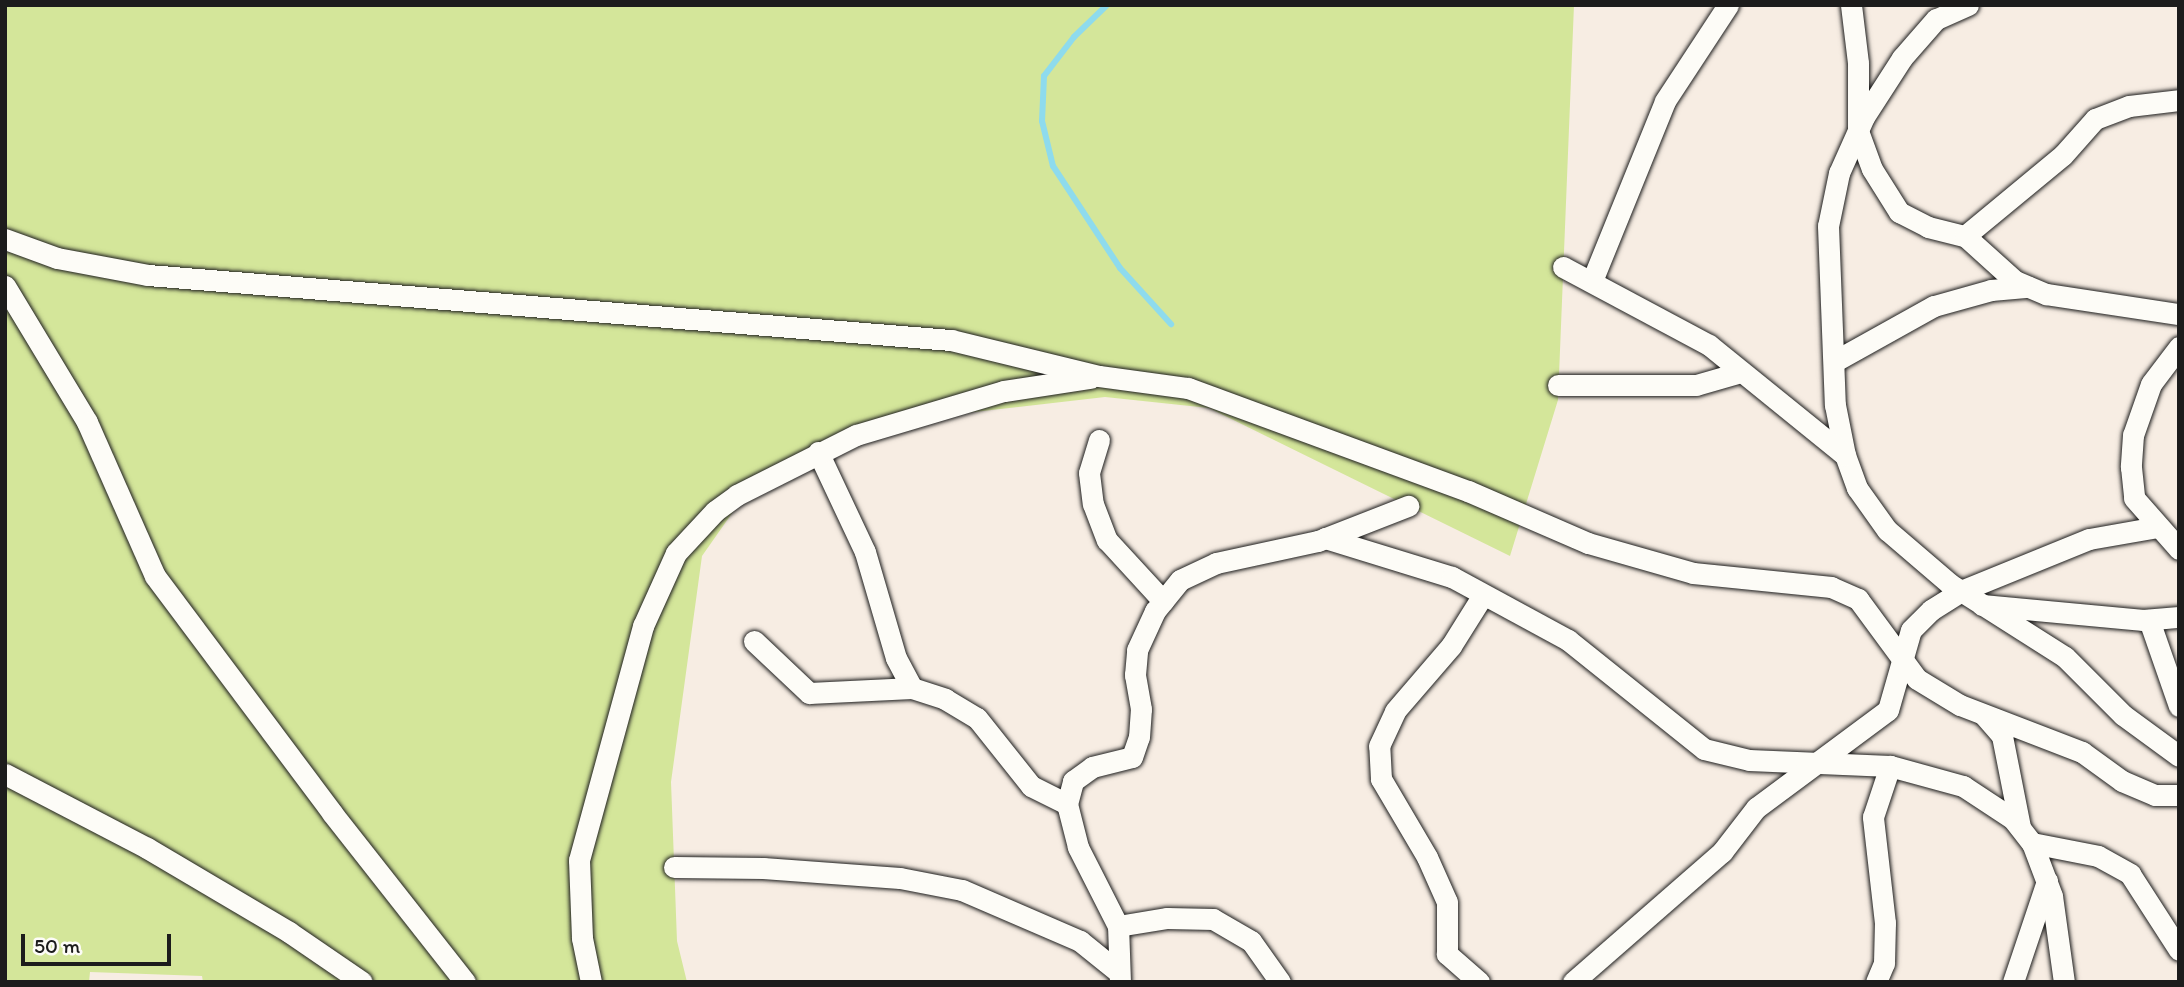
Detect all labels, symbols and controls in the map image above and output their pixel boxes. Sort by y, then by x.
scale bar [24,920,175,964]
text: 50 m [34,933,80,958]

